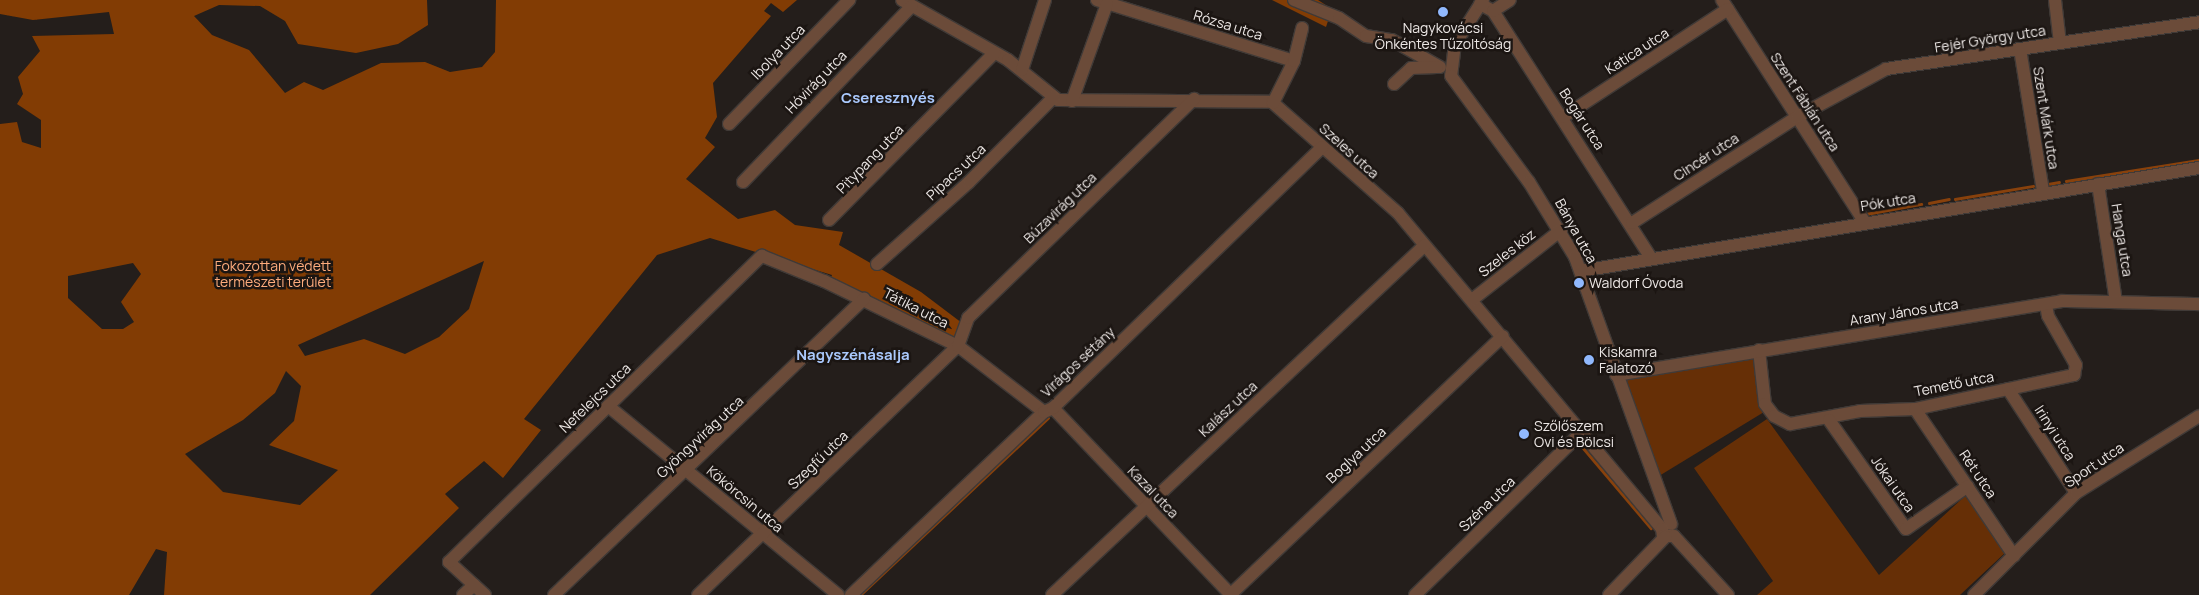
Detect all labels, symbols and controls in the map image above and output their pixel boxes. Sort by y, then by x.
marker: Nagykovácsi Önkéntes Tűzoltóság [1437,6,1449,18]
street label: Rózsa utca [1191,7,1265,43]
place label: Nagykovácsi Önkéntes Tűzoltóság [1375,20,1511,52]
street label: Ibolya utca [748,21,808,83]
street label: Fejér György utca [1933,22,2047,56]
street label: Katica utca [1602,24,1672,78]
street label: Hóvirág utca [782,47,850,117]
street label: Szent Fábián utca [1767,49,1843,155]
street label: Szent Márk utca [2030,66,2062,170]
street label: Bogár utca [1556,85,1608,153]
district label: Cseresznyés [841,89,935,107]
street label: Szeles utca [1316,120,1382,182]
street label: Pitypang utca [833,121,907,197]
street label: Cincér utca [1670,130,1742,184]
street label: Pipacs utca [923,140,989,204]
street label: Búzavirág utca [1020,169,1100,247]
street label: Pók utca [1859,189,1917,215]
street label: Bánya utca [1551,196,1601,266]
street label: Hanga utca [2108,202,2136,278]
street label: Szeles köz [1475,226,1539,280]
park label: Fokozottan védett természeti terület [215,258,331,290]
place label: Waldorf Óvoda [1589,275,1683,291]
marker: Waldorf Óvoda [1573,277,1585,289]
street label: Tátika utca [881,284,951,332]
street label: Arany János utca [1849,295,1959,329]
street label: Virágos sétány [1038,323,1118,401]
place label: Kiskamra Falatozó [1599,344,1657,377]
district label: Nagyszénásalja [796,346,910,364]
marker: Kiskamra Falatozó [1583,354,1595,366]
street label: Nefelejcs utca [556,360,634,436]
street label: Temető utca [1913,368,1995,400]
street label: Kalász utca [1195,378,1261,440]
street label: Gyöngyvirág utca [653,393,747,481]
street label: Irinyi utca [2031,402,2079,464]
place label: Szőlőszem Ovi és Bölcsi [1534,418,1614,451]
street label: Boglya utca [1323,423,1389,487]
street label: Szegfű utca [784,427,852,493]
marker: Szőlőszem Ovi és Bölcsi [1518,428,1530,440]
street label: Sport utca [2061,439,2127,491]
street label: Rét utca [1956,447,2000,501]
street label: Jókai utca [1868,453,1918,515]
street label: Kökörcsin utca [703,462,787,536]
street label: Kazal utca [1124,462,1182,522]
street label: Széna utca [1455,473,1519,535]

